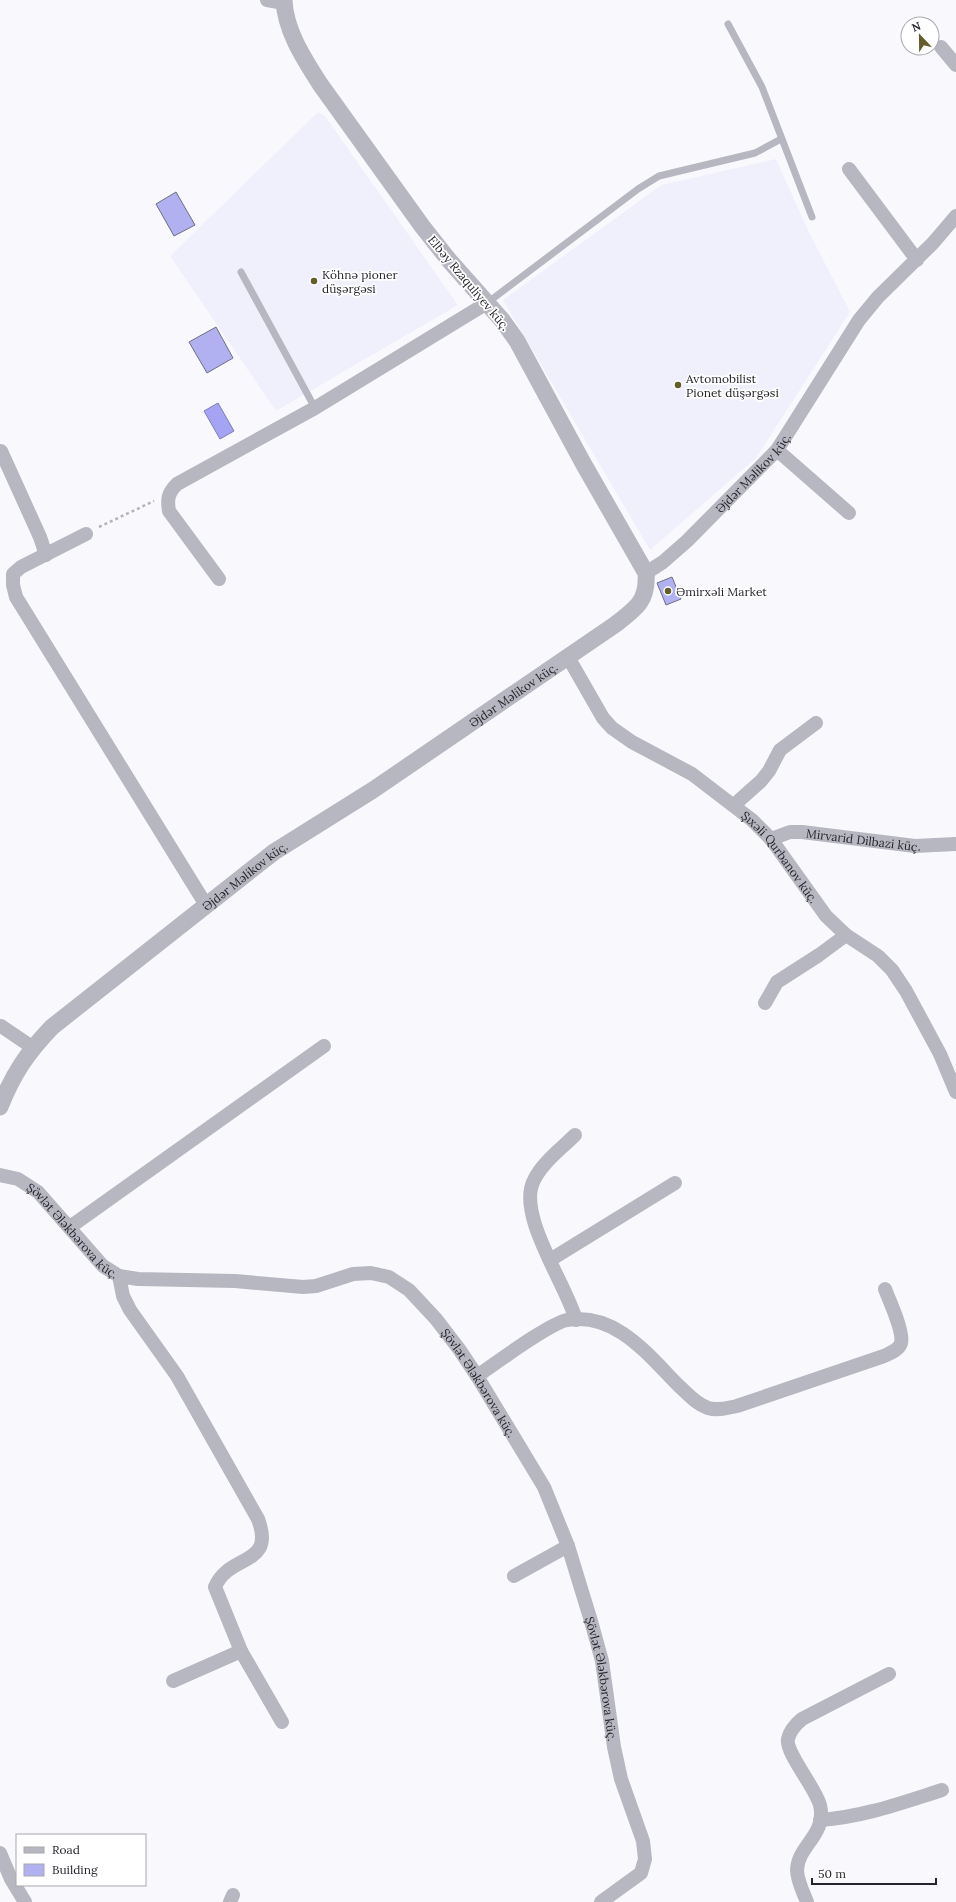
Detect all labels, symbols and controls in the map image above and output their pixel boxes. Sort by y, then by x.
north arrow [900,16,940,56]
text: N [910,18,923,35]
street label: Elbəy Rzaquliyev küç. [425,233,513,333]
place label: Köhnə pioner düşərgəsi [322,267,399,296]
marker: Köhnə pioner düşərgəsi [309,276,319,286]
place label: Avtomobilist Pionet düşərgəsi [685,371,779,400]
marker: Avtomobilist Pionet düşərgəsi [673,380,683,390]
street label: Əjdər Məlikov küç. [712,430,793,516]
place label: Əmirxəli Market [676,584,767,599]
marker: Əmirxəli Market [663,586,673,596]
street label: Əjdər Məlikov küç. [466,659,560,730]
street label: Şıxəli Qurbanov küç. [739,807,822,906]
street label: Mirvarid Dilbazi küç. [805,825,921,854]
street label: Əjdər Məlikov küç. [199,838,290,914]
street label: Şövlət Ələkbərova küç. [24,1179,121,1281]
street label: Şövlət Ələkbərova küç. [438,1325,520,1440]
street label: Şövlət Ələkbərova küç. [583,1614,621,1742]
legend [16,1834,146,1886]
text: Road [52,1842,80,1857]
scale bar [812,1860,936,1886]
text: Building [52,1862,98,1877]
text: 50 m [818,1866,846,1881]

